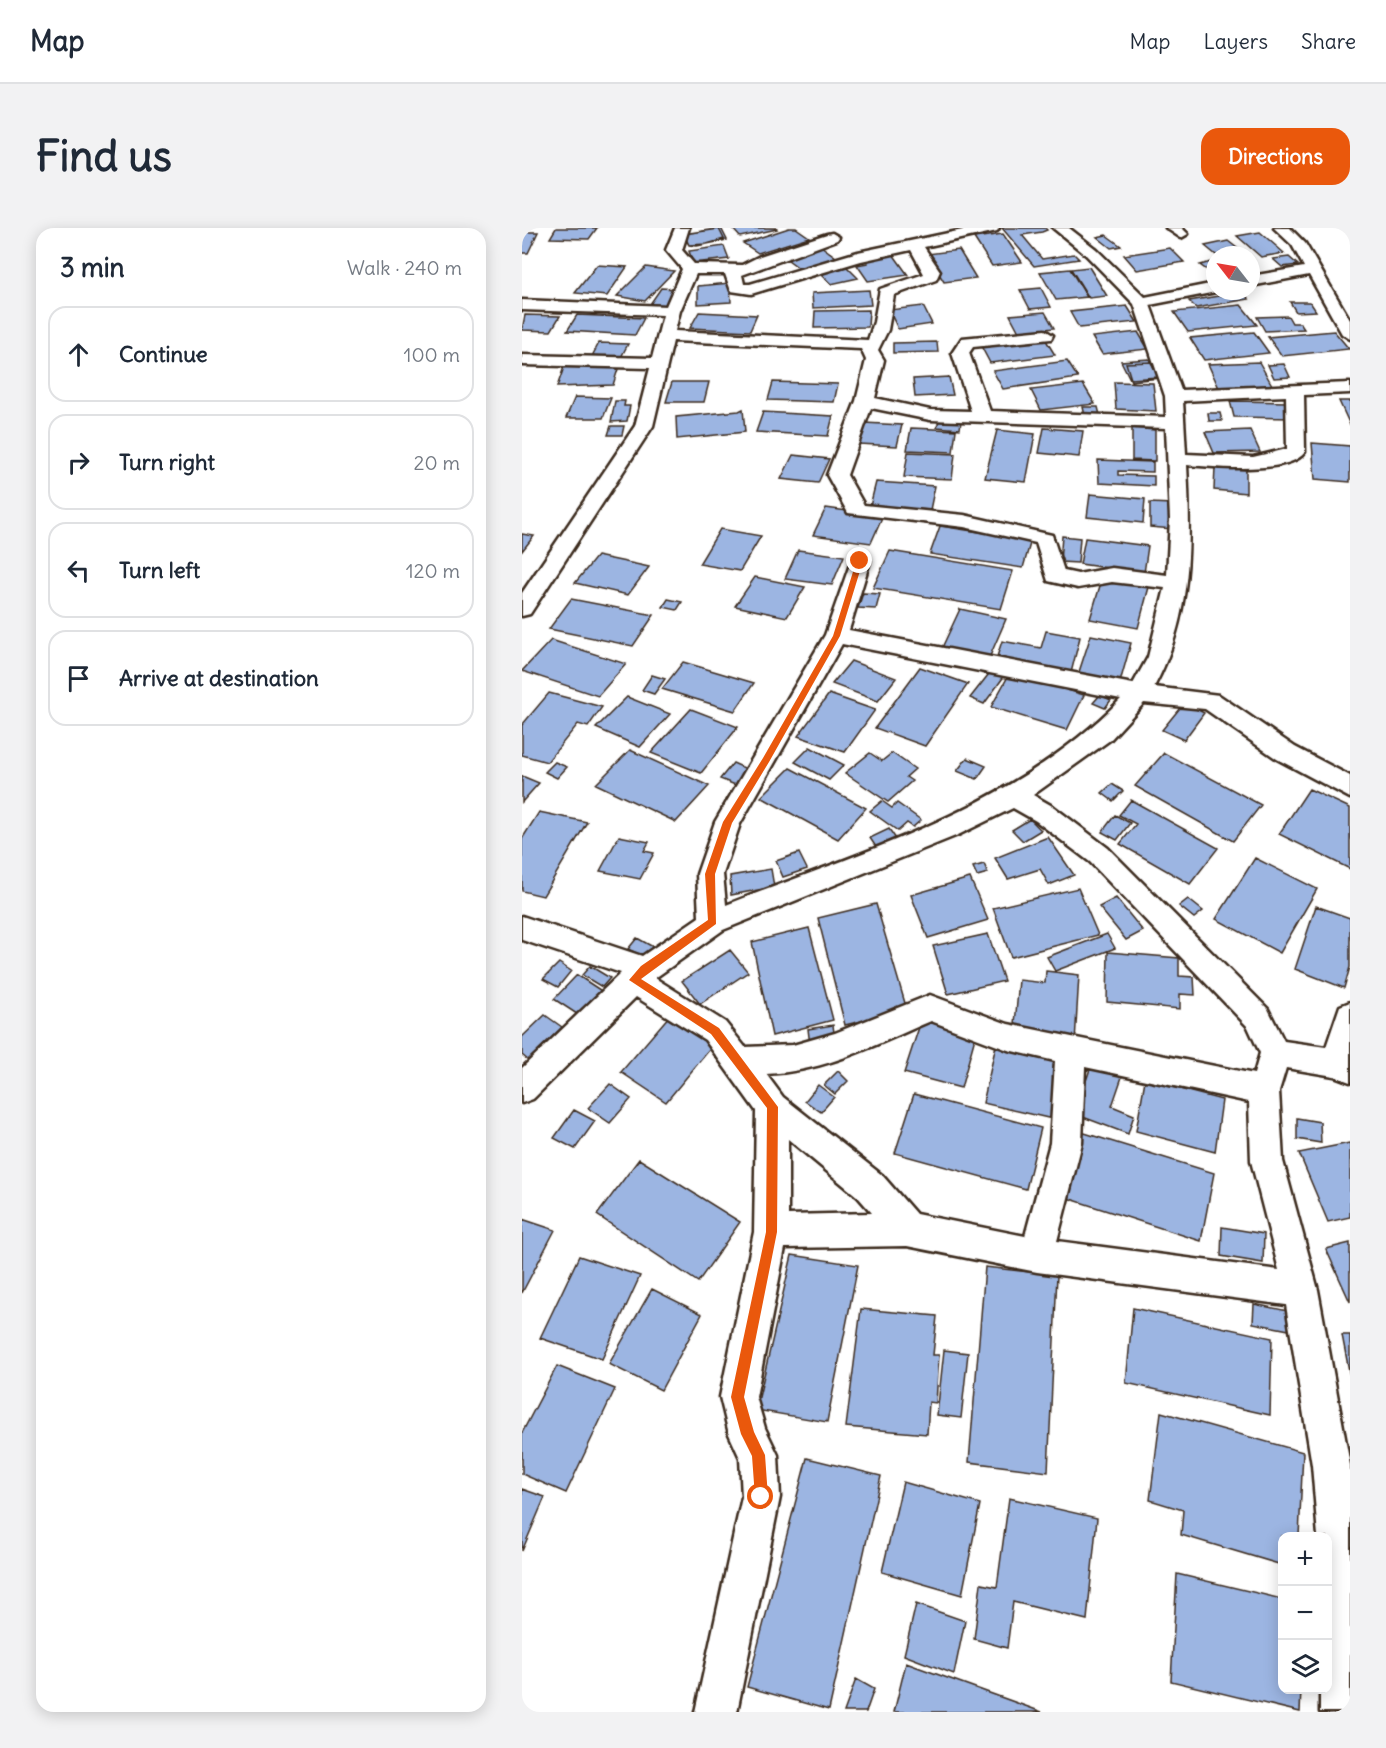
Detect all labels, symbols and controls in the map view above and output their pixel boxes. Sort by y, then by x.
text: Map [30,23,84,59]
text: Map [1130,28,1170,55]
text: Layers [1203,28,1268,55]
text: Share [1301,28,1356,55]
button: Directions [1201,128,1350,185]
text: Find us [36,130,172,182]
north arrow [1206,246,1260,300]
text: 3 min [60,251,125,284]
text: Walk · 240 m [347,255,462,280]
icon: ahead [62,338,95,371]
text: Continue [119,340,208,368]
text: 100 m [403,342,460,367]
icon: right [62,446,95,479]
text: Turn right [119,448,215,476]
text: 20 m [414,450,460,475]
route end [846,547,872,573]
icon: left [62,554,95,587]
text: Turn left [119,556,200,584]
text: 120 m [406,558,460,583]
icon: arrive [62,662,95,695]
text: Arrive at destination [119,664,319,692]
route start [747,1483,773,1509]
map controls [1278,1532,1332,1694]
button: + [1278,1532,1332,1586]
button: − [1278,1586,1332,1640]
button: layers [1278,1640,1332,1694]

